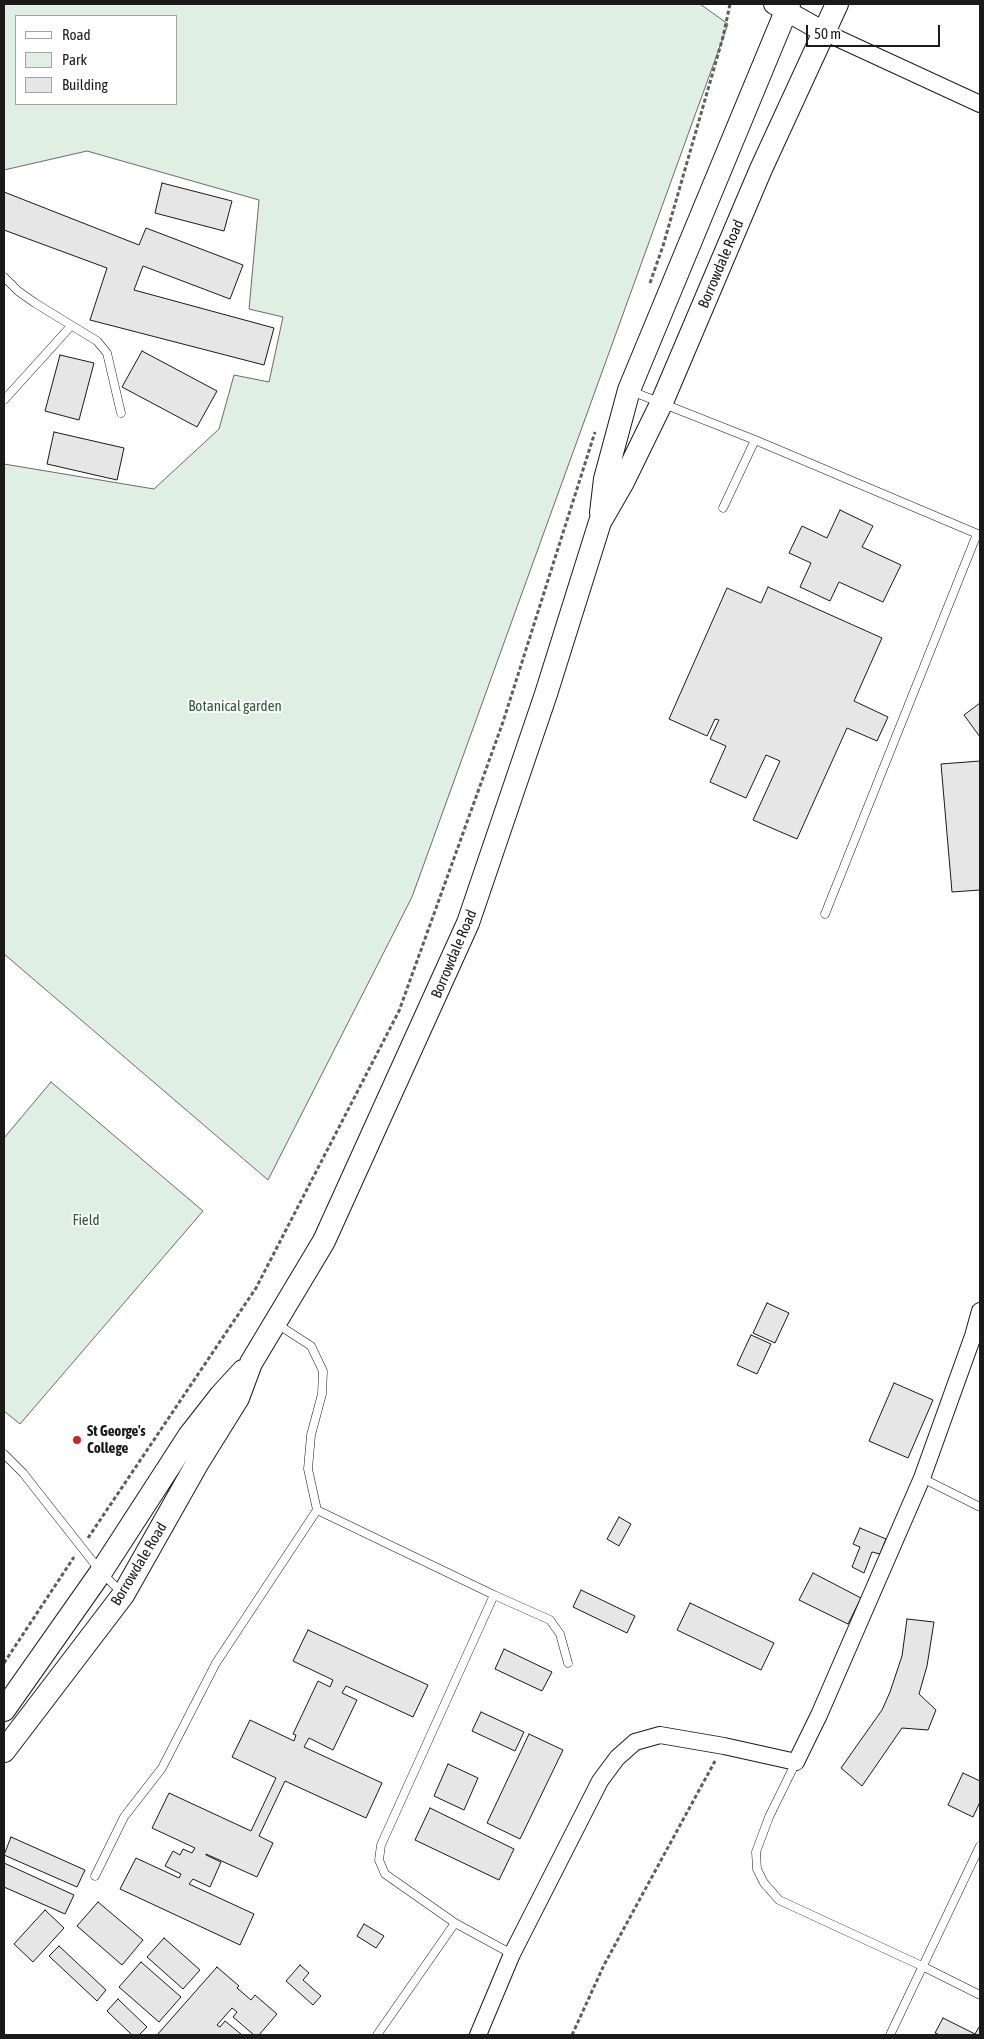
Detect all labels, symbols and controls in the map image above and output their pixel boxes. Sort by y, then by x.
legend [15,15,178,105]
scale bar [809,15,943,47]
text: 50 m [814,25,841,42]
text: Road [62,26,91,43]
text: Park [62,51,87,68]
text: Building [62,76,108,93]
street label: Borrowdale Road [694,217,748,311]
park label: Botanical garden [188,697,282,715]
street label: Borrowdale Road [427,907,481,1001]
park label: Field [72,1211,100,1229]
place label: St George's College [87,1422,146,1457]
marker: St George's College [71,1434,83,1446]
street label: Borrowdale Road [107,1519,171,1609]

